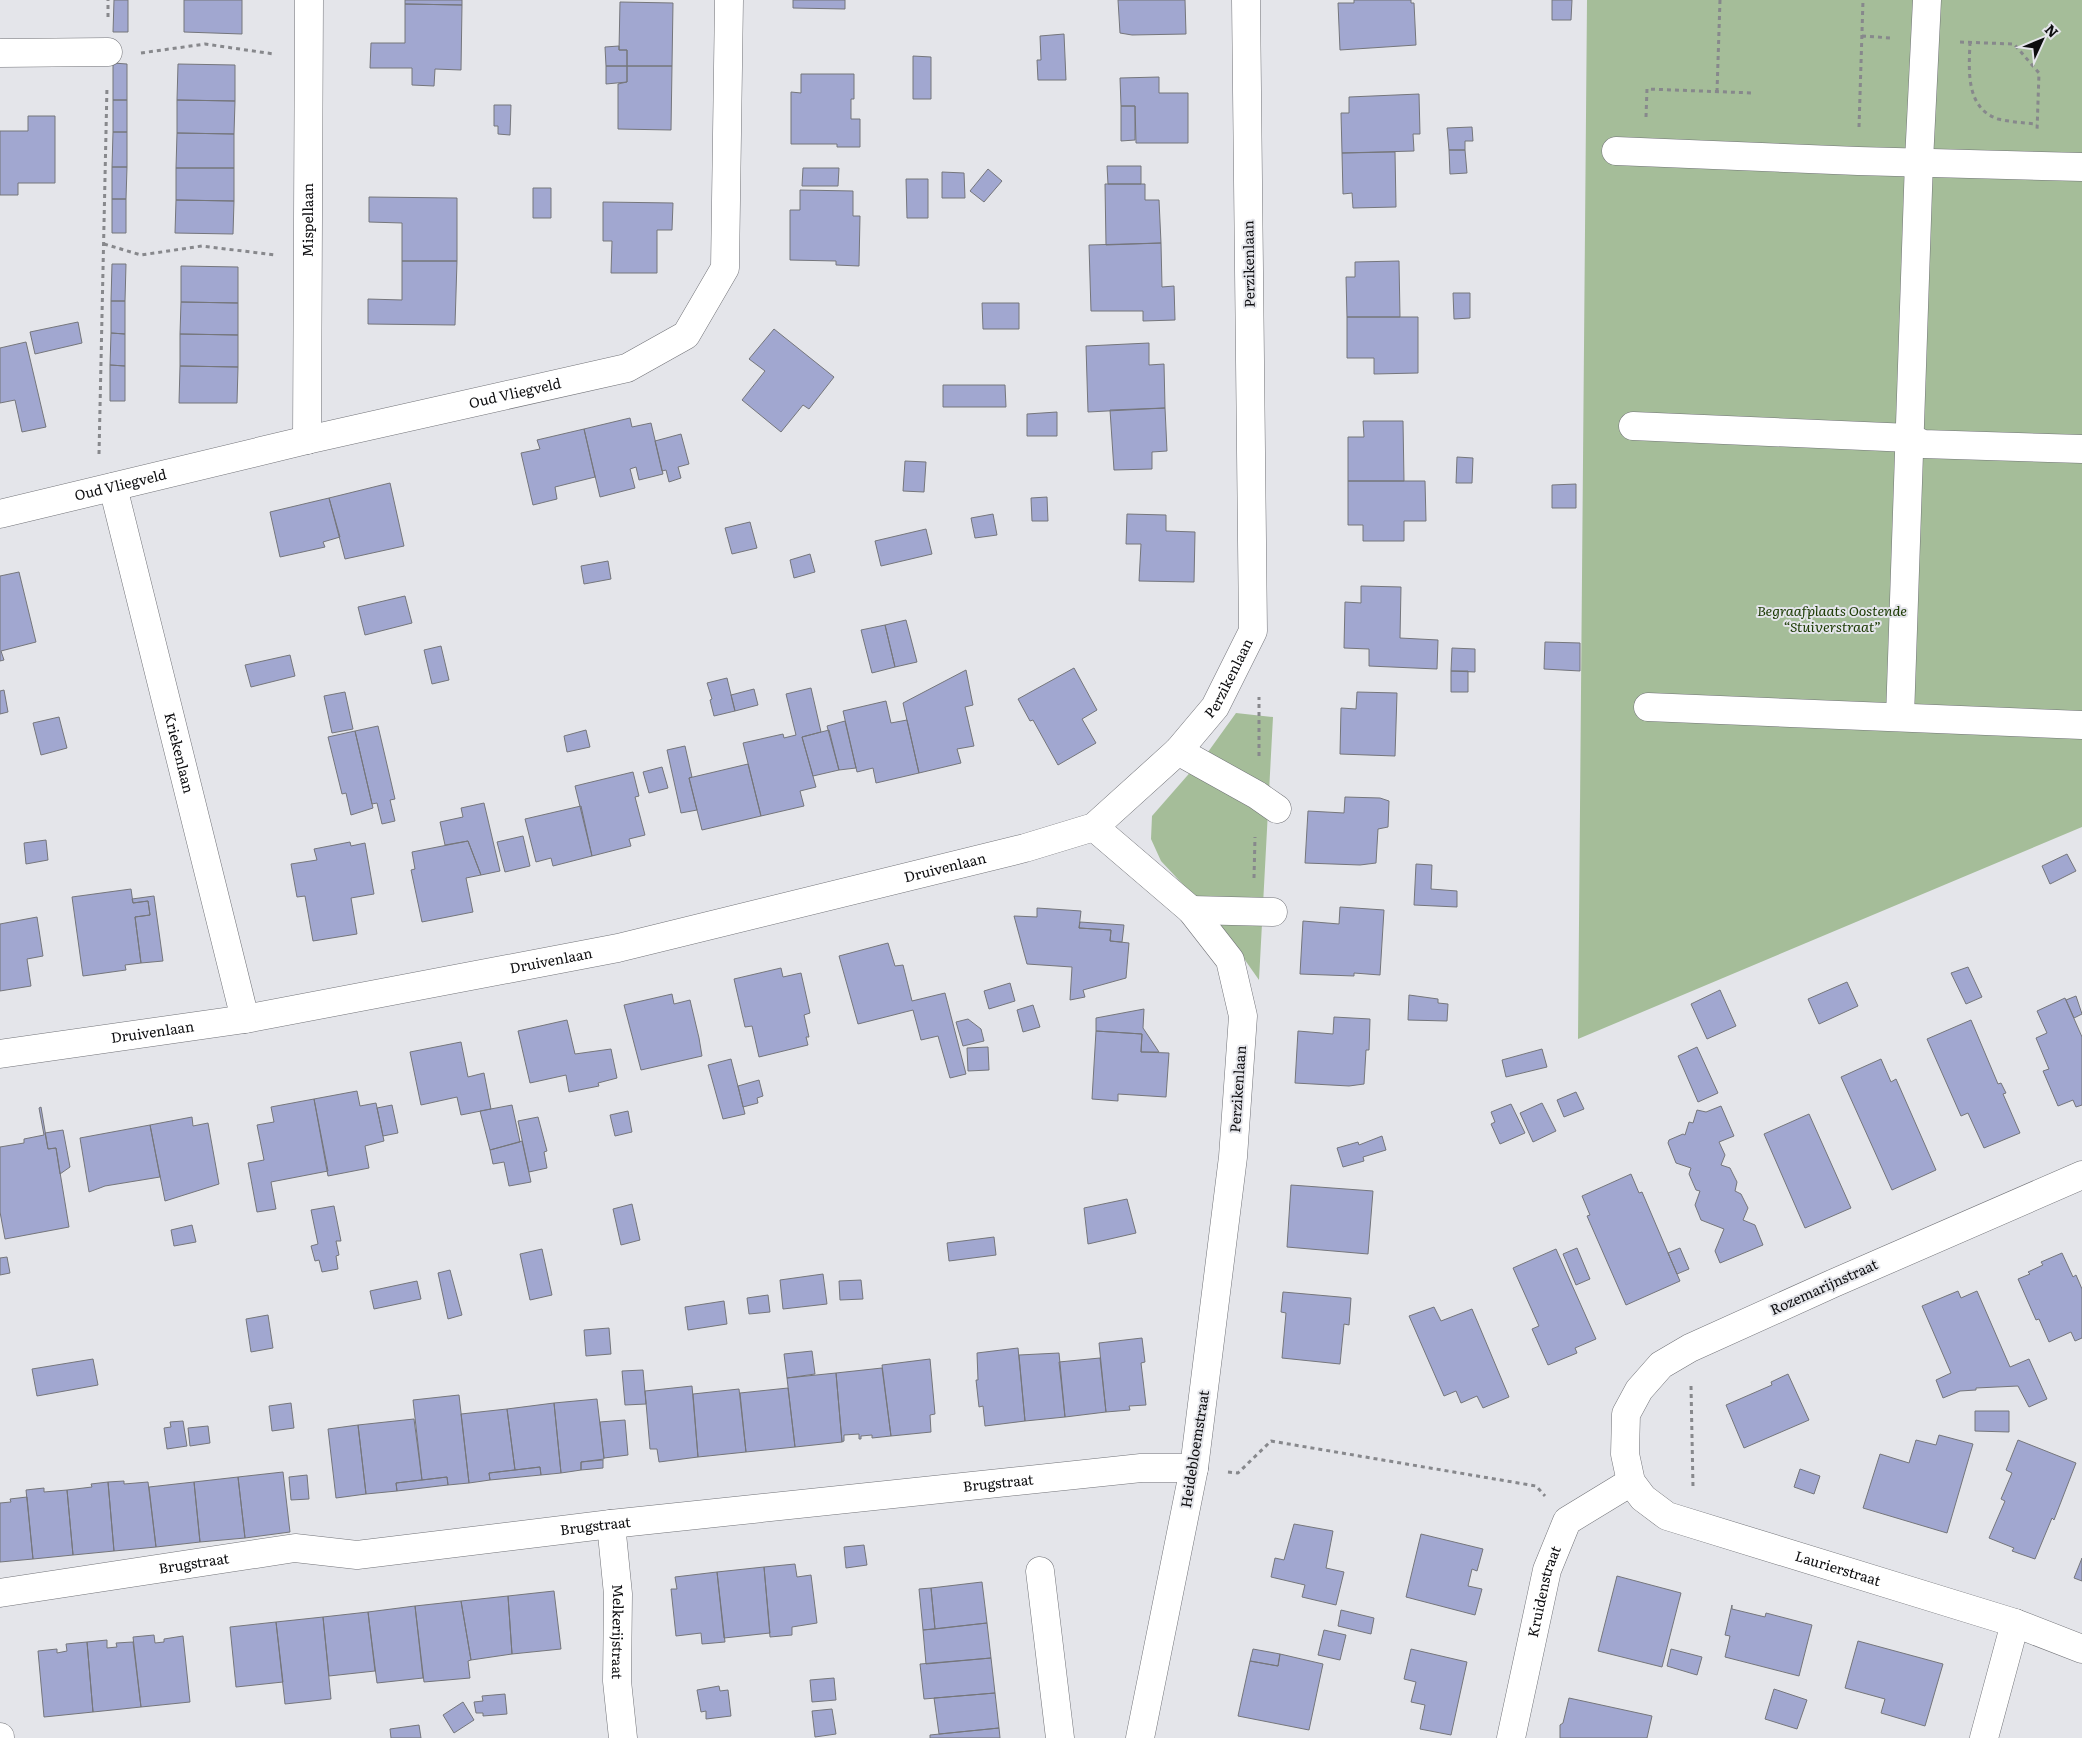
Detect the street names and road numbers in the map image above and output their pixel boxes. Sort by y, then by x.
street label: Mispellaan [297,183,317,257]
street label: Perzikenlaan [1237,220,1259,308]
street label: Oud Vliegveld [467,372,563,412]
street label: Oud Vliegveld [72,463,169,505]
street label: Perzikenlaan [1199,635,1257,722]
street label: Kriekenlaan [160,710,200,795]
street label: Druivenlaan [902,847,988,886]
street label: Druivenlaan [508,942,594,977]
street label: Druivenlaan [109,1015,195,1047]
street label: Perzikenlaan [1224,1045,1250,1133]
street label: Rozemarijnstraat [1767,1253,1881,1319]
street label: Heidebloemstraat [1175,1388,1213,1509]
street label: Brugstraat [962,1468,1035,1496]
street label: Brugstraat [559,1511,632,1539]
street label: Kruidenstraat [1522,1542,1565,1639]
street label: Laurierstraat [1793,1545,1884,1590]
street label: Brugstraat [157,1547,230,1578]
street label: Melkerijstraat [608,1583,629,1680]

